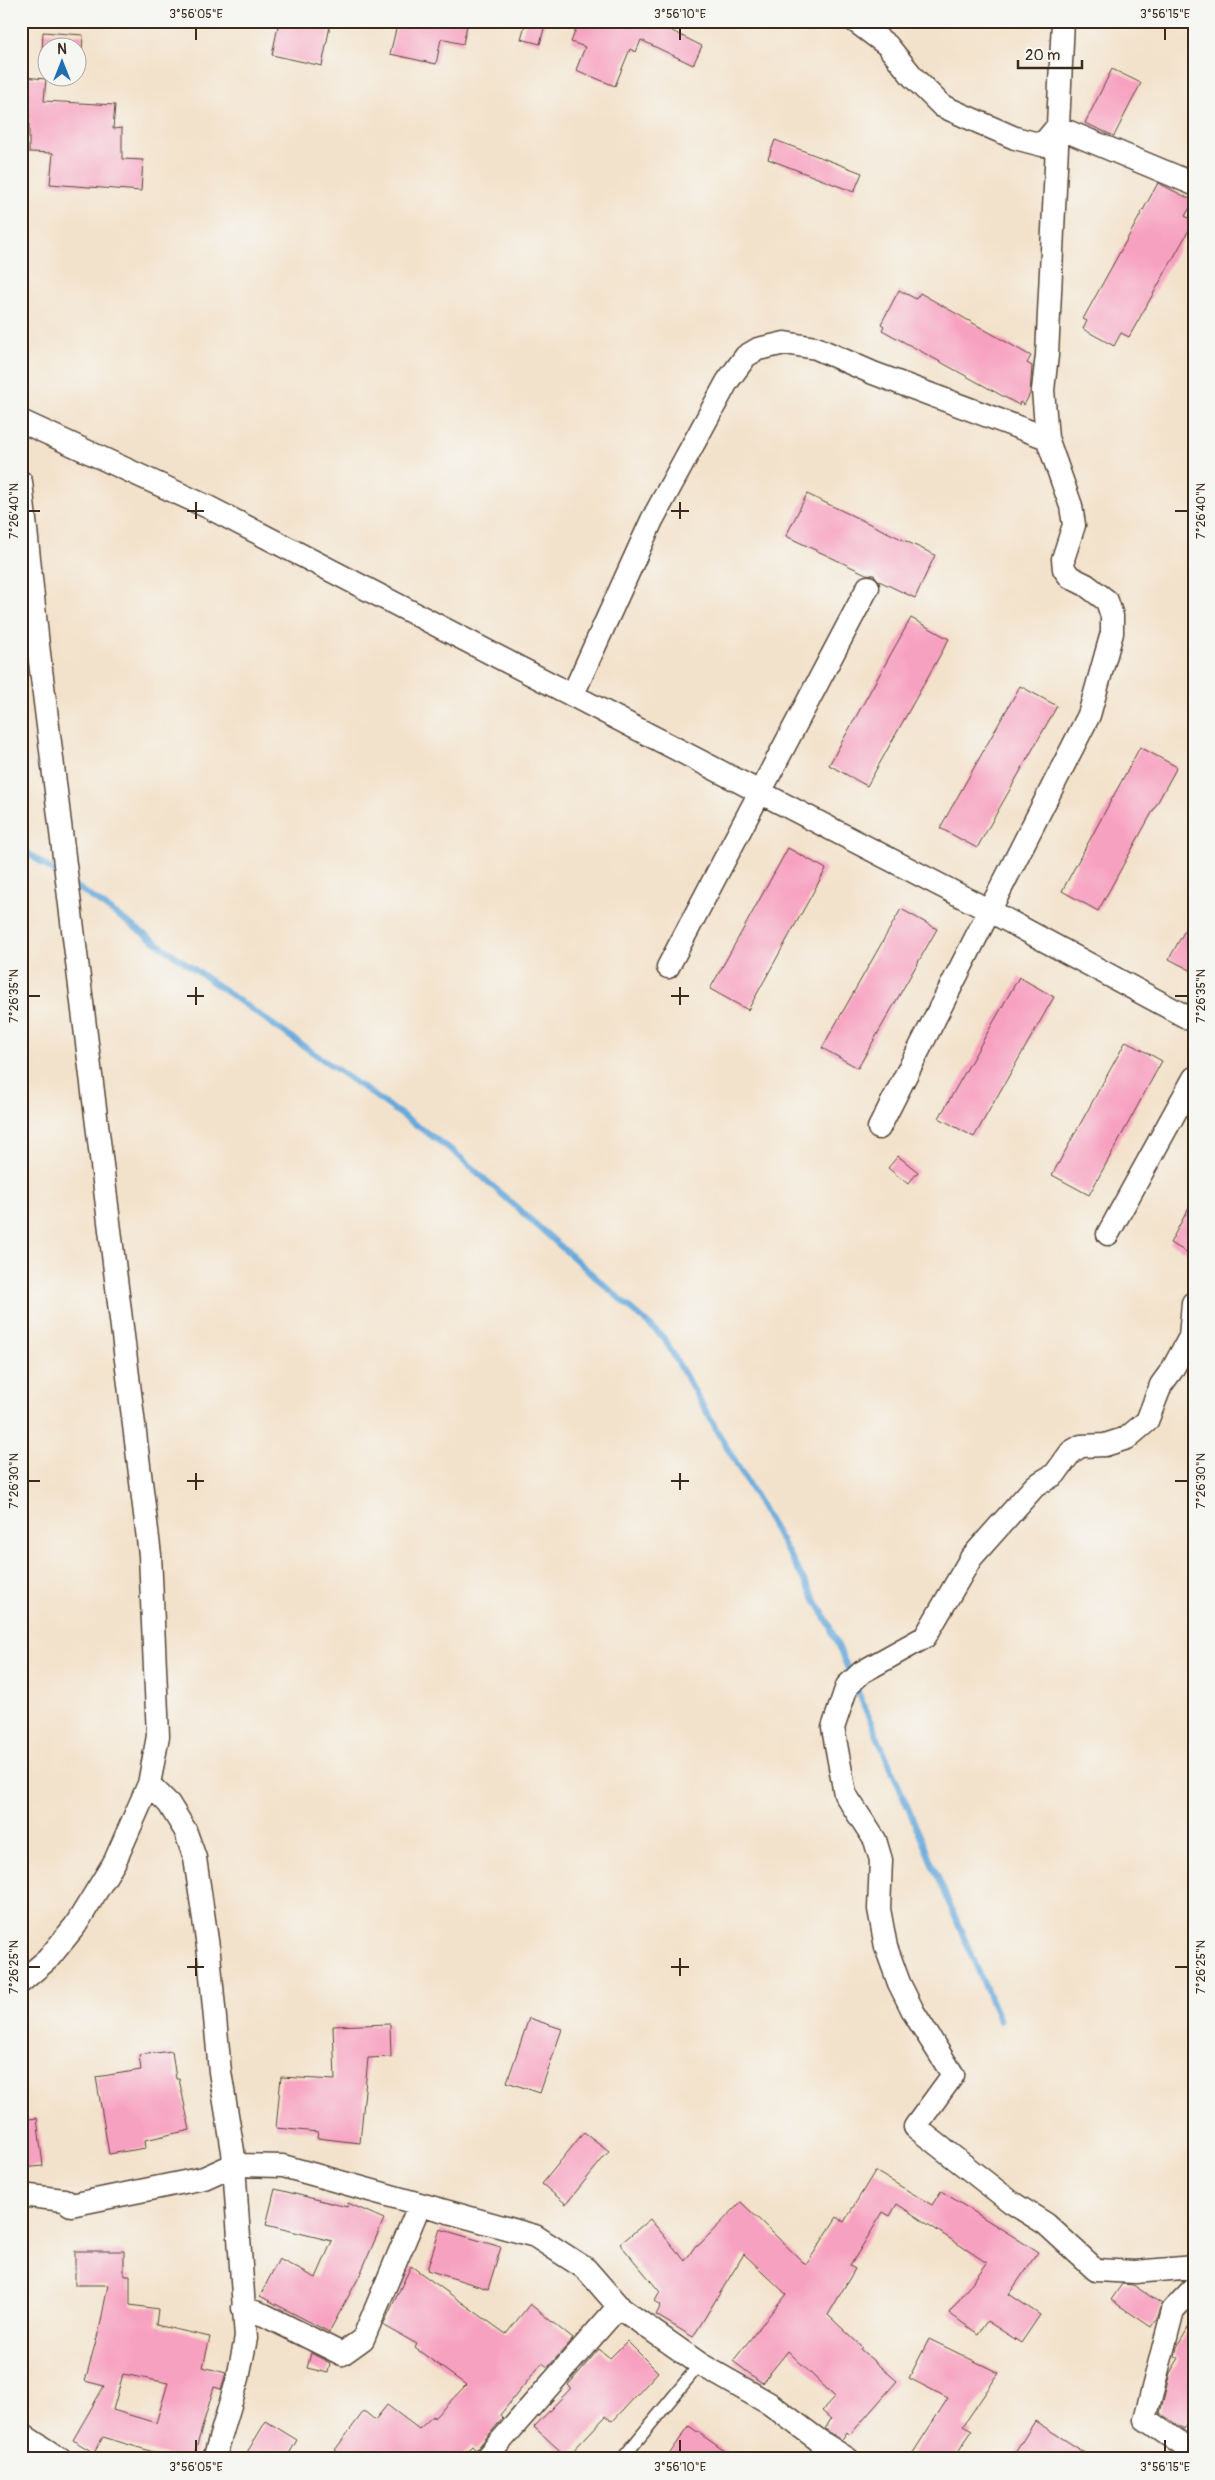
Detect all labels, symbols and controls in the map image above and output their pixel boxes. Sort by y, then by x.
text: 3°56'05"E [169,7,223,22]
text: 3°56'10"E [654,7,706,22]
text: 3°56'15"E [1140,7,1190,22]
north arrow [38,38,88,88]
scale bar [1018,38,1081,70]
text: N [57,41,67,58]
text: 20 m [1025,46,1060,65]
text: 7°26'40"N [7,483,22,539]
text: 7°26'40"N [1194,483,1209,539]
text: 7°26'35"N [7,969,22,1023]
text: 7°26'35"N [1194,969,1209,1023]
text: 7°26'30"N [7,1453,22,1509]
text: 7°26'30"N [1194,1453,1209,1509]
text: 7°26'25"N [7,1940,22,1994]
text: 7°26'25"N [1194,1940,1209,1994]
text: 3°56'05"E [169,2460,223,2475]
text: 3°56'10"E [654,2460,706,2475]
text: 3°56'15"E [1140,2460,1190,2475]

